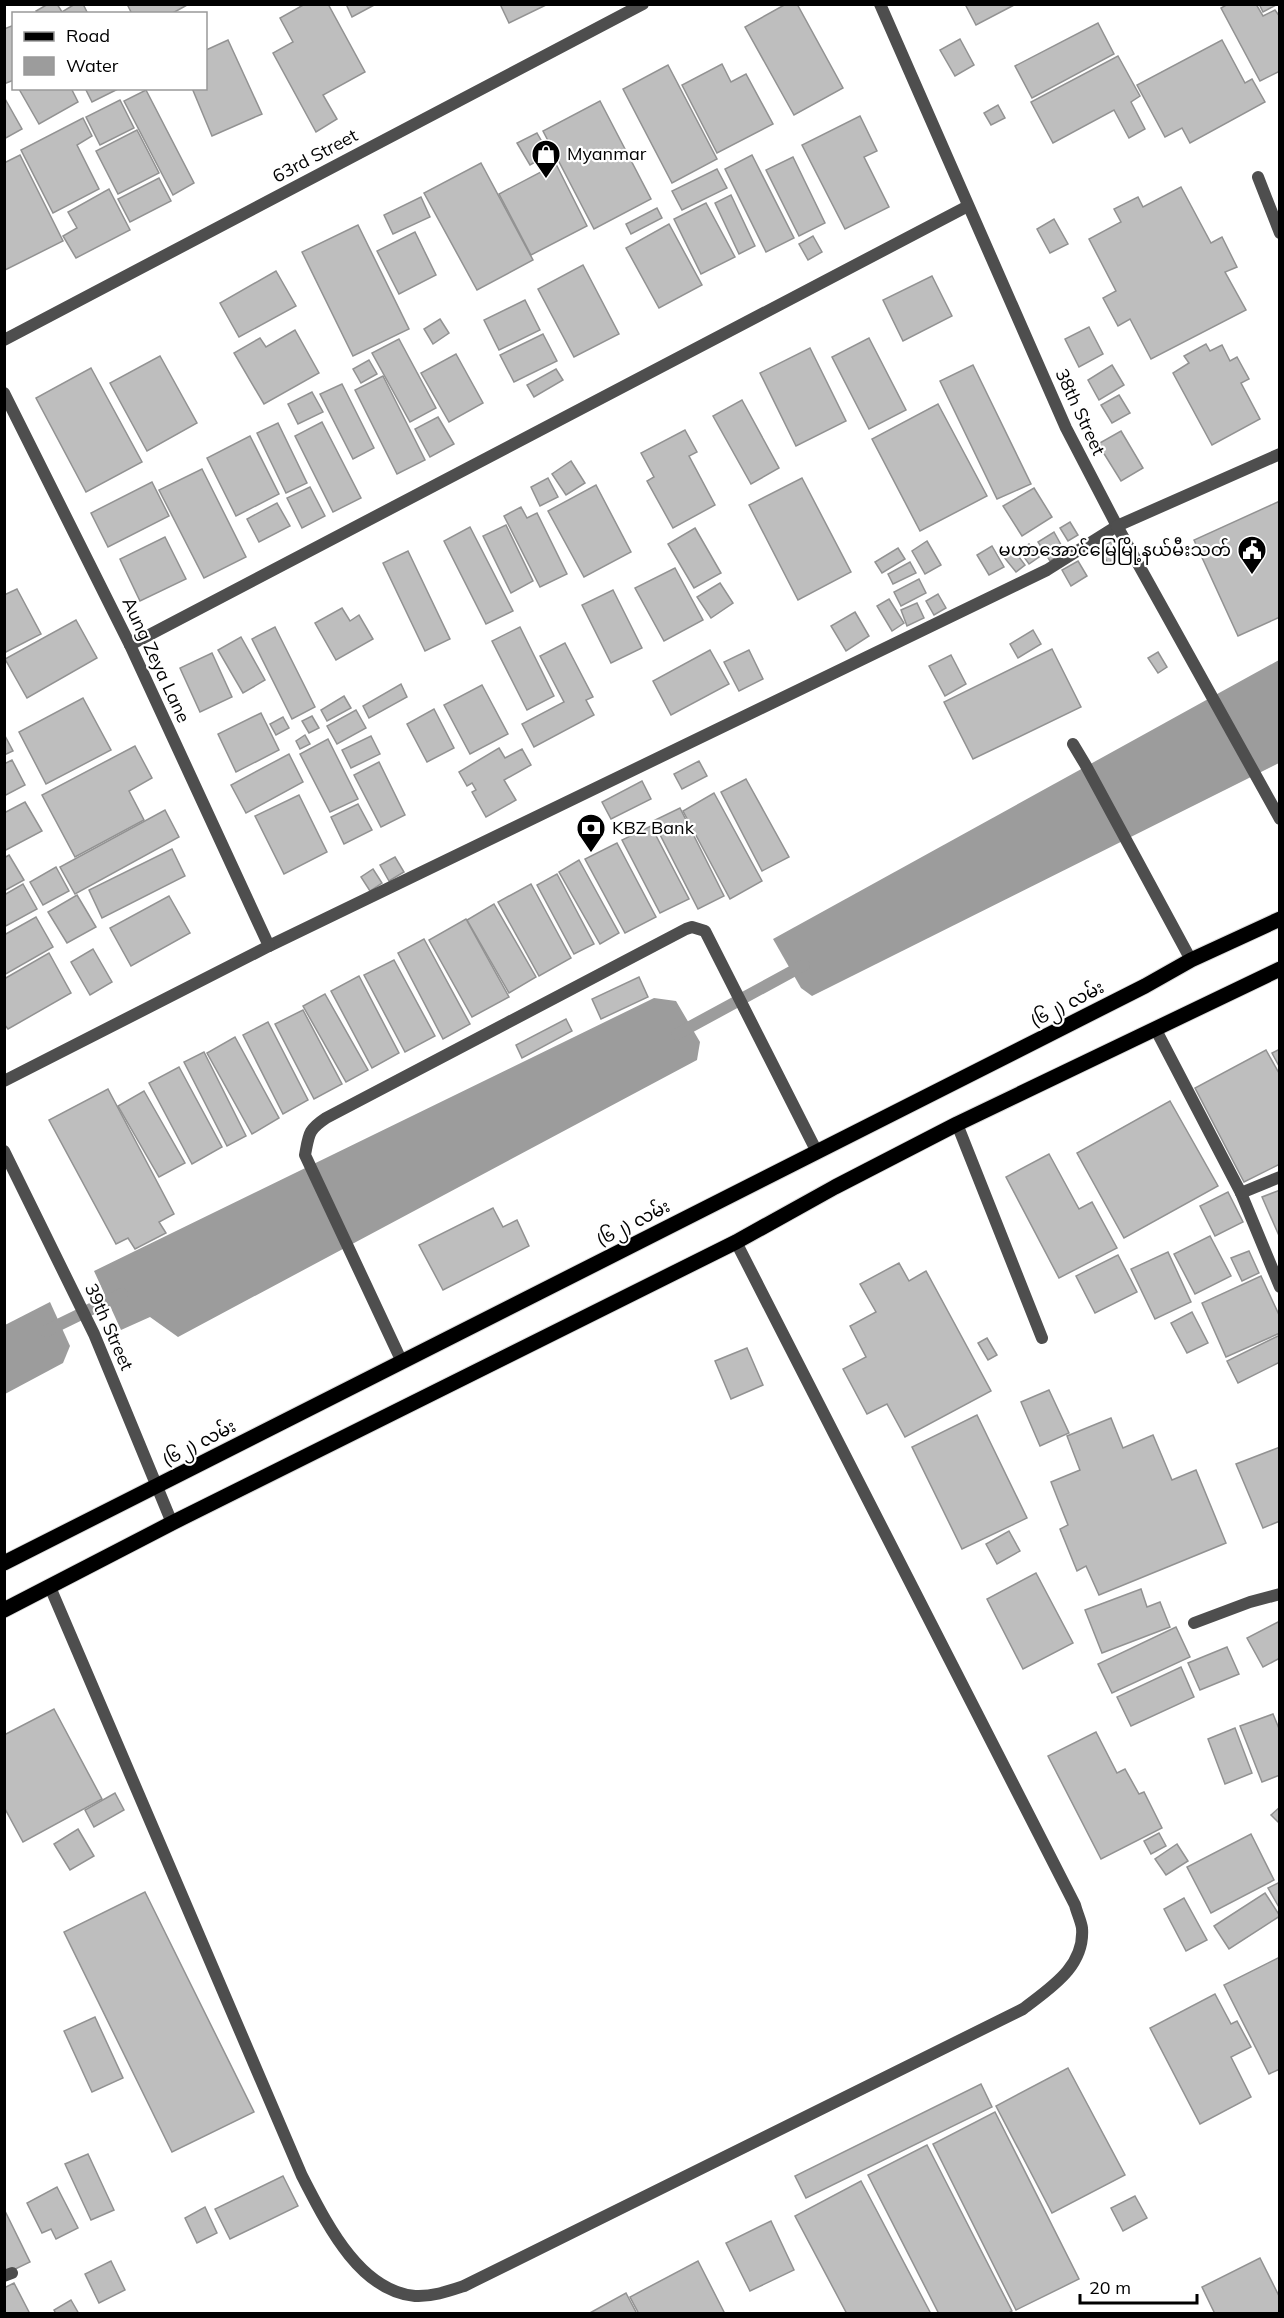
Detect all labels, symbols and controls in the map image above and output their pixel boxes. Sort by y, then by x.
legend [12,12,207,90]
text: Road [66,24,110,47]
text: Water [66,54,119,77]
street label: 63rd Street [268,124,361,188]
shop icon: Myanmar [530,138,562,180]
place label: Myanmar [567,142,647,165]
street label: 38th Street [1050,365,1111,459]
public building icon: မဟာအောင်မြေမြို့နယ်မီးသတ် [1236,534,1268,576]
place label: မဟာအောင်မြေမြို့နယ်မီးသတ် [999,536,1231,565]
street label: Aung Zeya Lane [117,593,196,726]
bank icon: KBZ Bank [575,812,607,854]
place label: KBZ Bank [612,816,695,839]
street label: (၆၂) လမ်း [1025,974,1109,1036]
street label: (၆၂) လမ်း [591,1193,675,1255]
street label: 39th Street [80,1280,139,1374]
street label: (၆၂) လမ်း [157,1413,241,1475]
scale bar [1080,2267,1197,2305]
text: 20 m [1089,2276,1131,2299]

